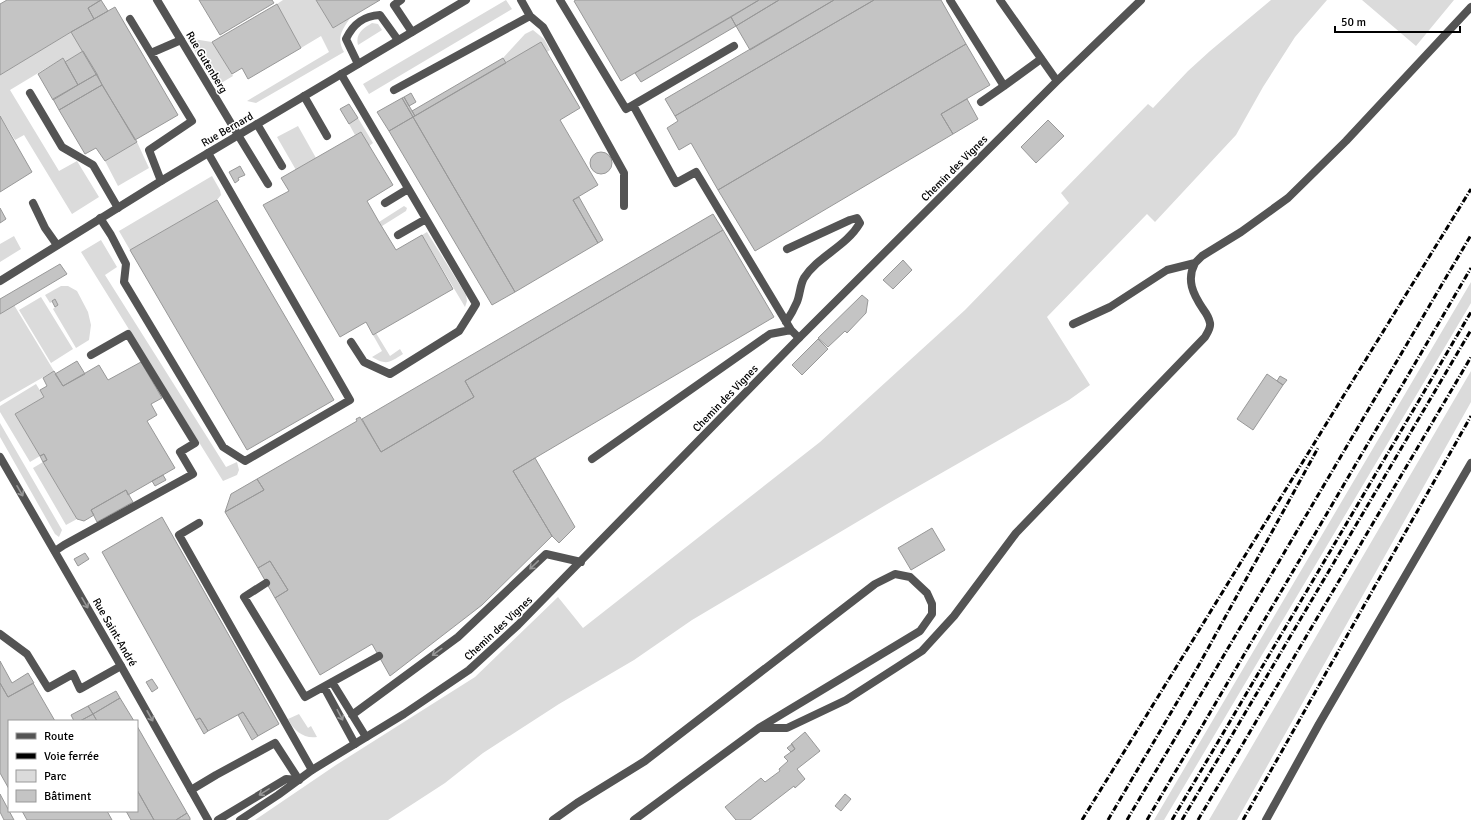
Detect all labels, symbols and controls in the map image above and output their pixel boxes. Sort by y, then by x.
scale bar [1335,8,1460,34]
text: 50 m [1341,15,1366,30]
street label: Rue Gutenberg [183,29,230,96]
street label: Rue Bernard [199,109,256,150]
street label: Chemin des Vignes [919,132,990,204]
street label: Chemin des Vignes [690,362,761,435]
one-way arrow [16,485,24,497]
one-way arrow [529,560,539,570]
street label: Chemin des Vignes [462,593,535,663]
street label: Rue Saint-André [90,596,139,669]
one-way arrow [81,597,89,609]
one-way arrow [432,648,443,656]
one-way arrow [337,709,344,721]
one-way arrow [146,710,154,722]
legend [8,720,138,812]
text: Route [44,729,74,744]
text: Voie ferrée [44,749,99,764]
text: Parc [44,769,67,784]
one-way arrow [258,788,270,796]
text: Bâtiment [44,789,91,804]

